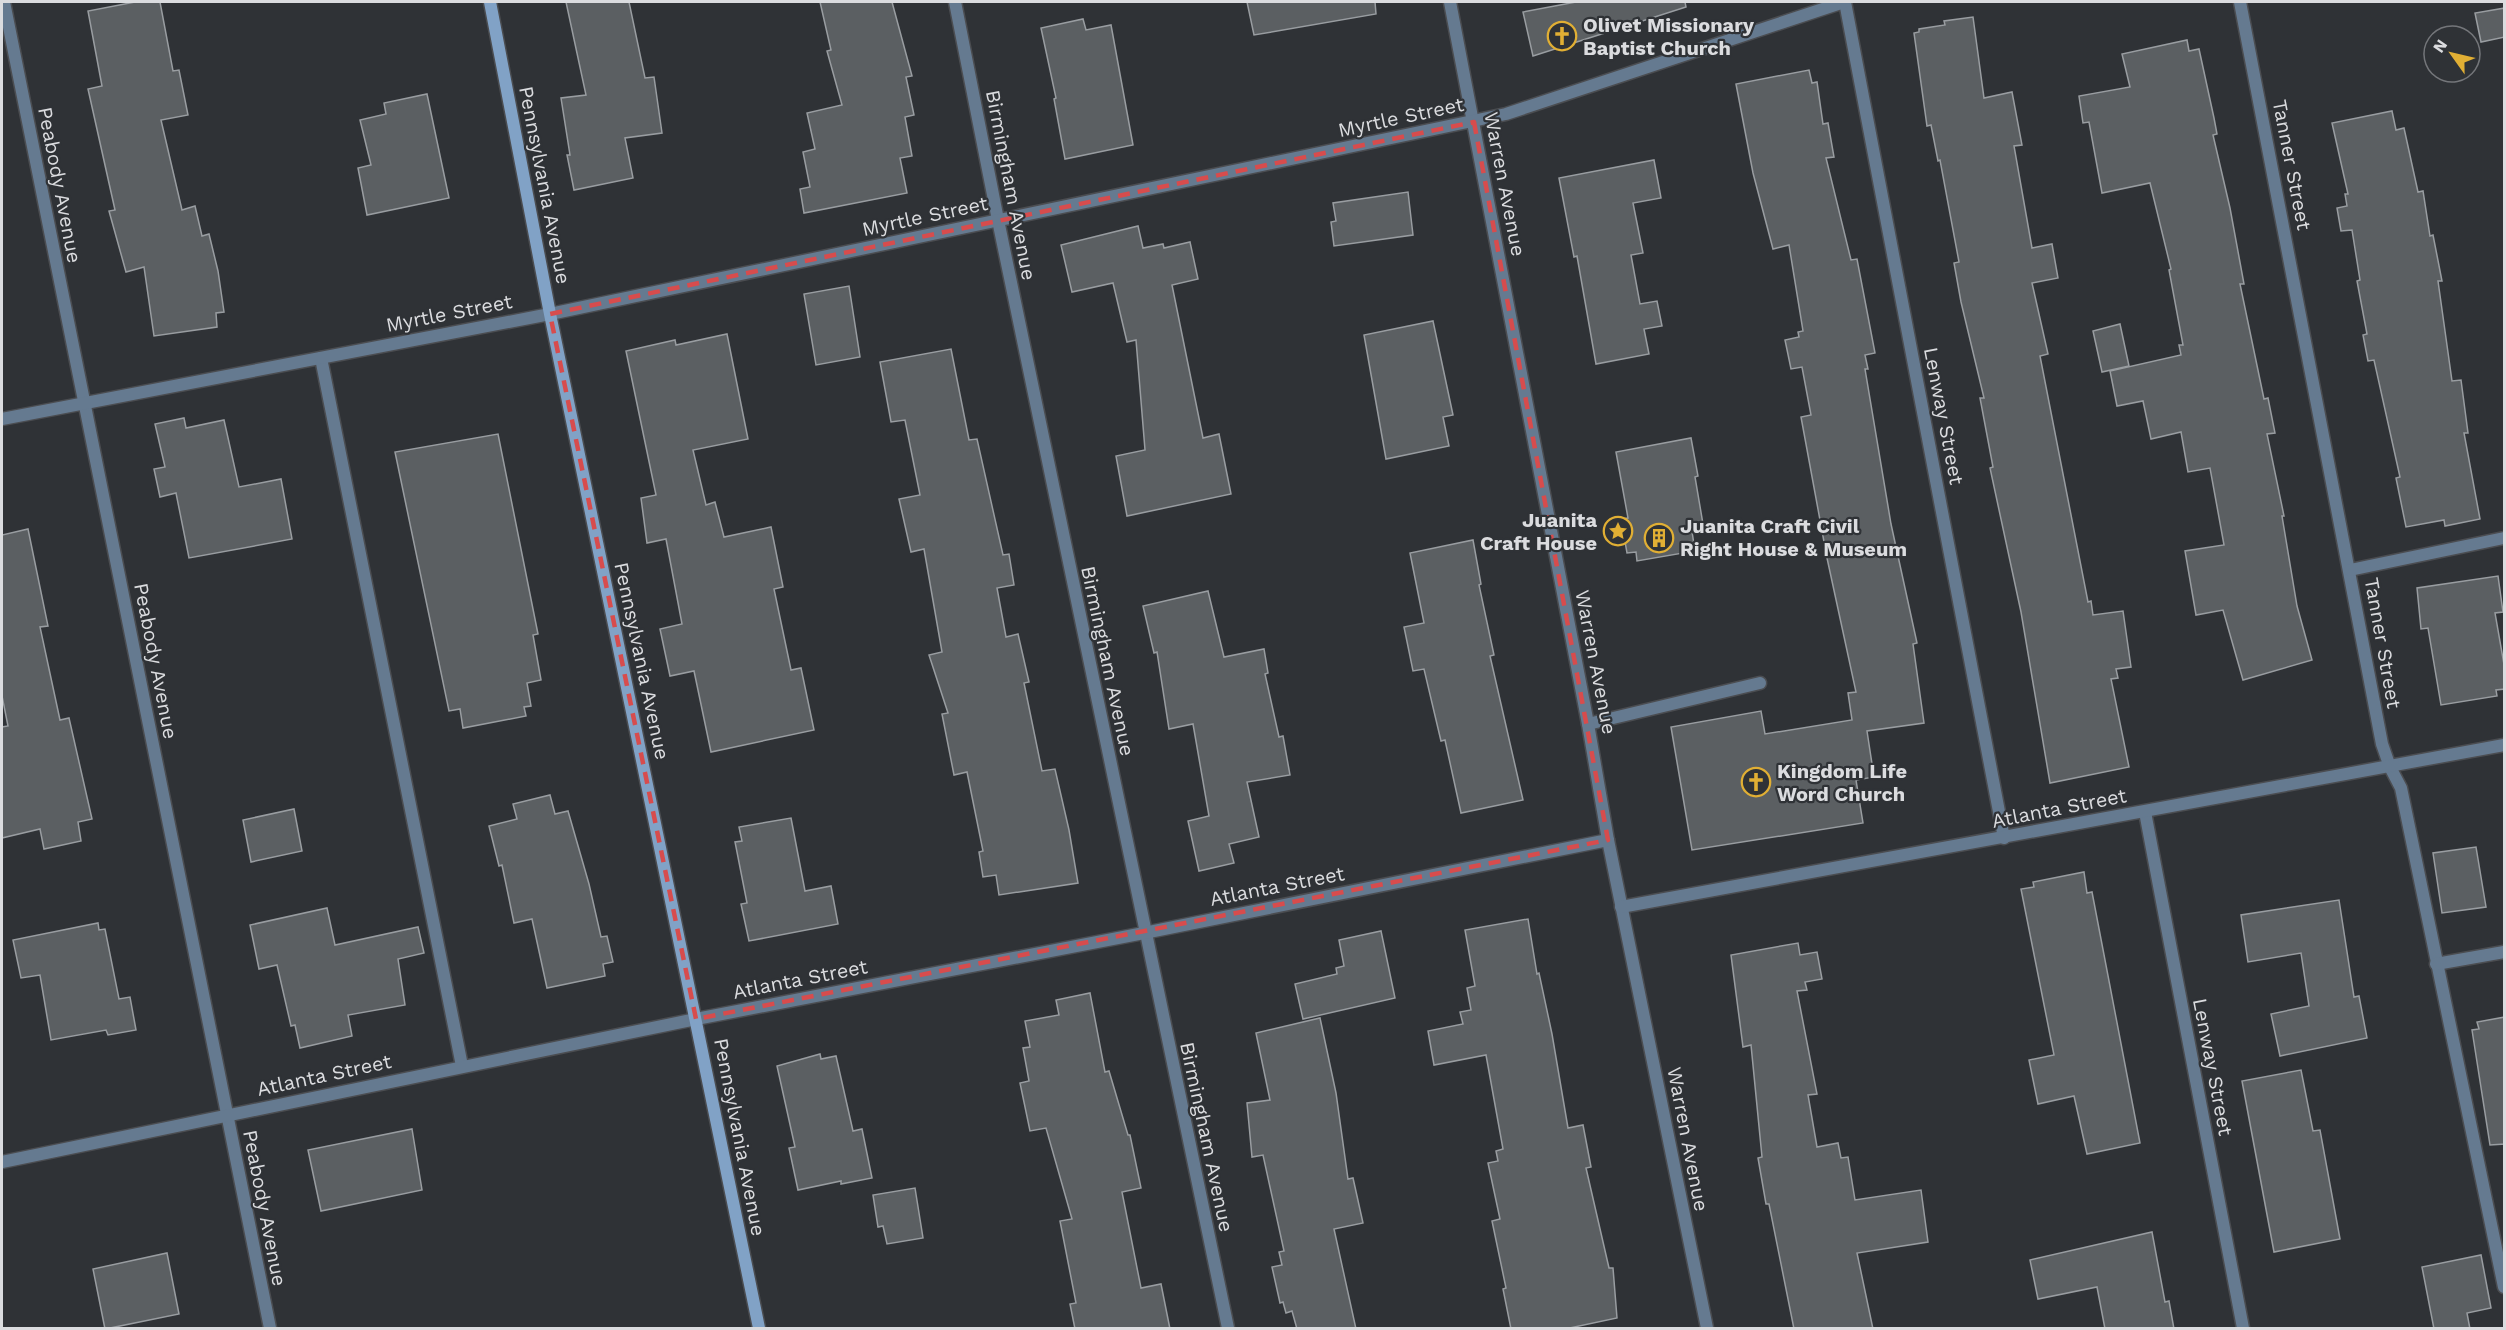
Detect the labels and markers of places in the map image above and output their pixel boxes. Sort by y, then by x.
place label: Olivet Missionary Baptist Church [1583,13,1755,60]
church icon: Olivet Missionary Baptist Church [1546,20,1578,52]
place label: Juanita Craft House [1480,508,1597,555]
place label: Juanita Craft Civil Right House & Museum [1680,514,1907,561]
place icon: Juanita Craft House [1602,515,1634,547]
building icon: Juanita Craft Civil Right House & Museum [1643,522,1675,554]
place label: Kingdom Life Word Church [1777,759,1907,806]
church icon: Kingdom Life Word Church [1740,766,1772,798]

